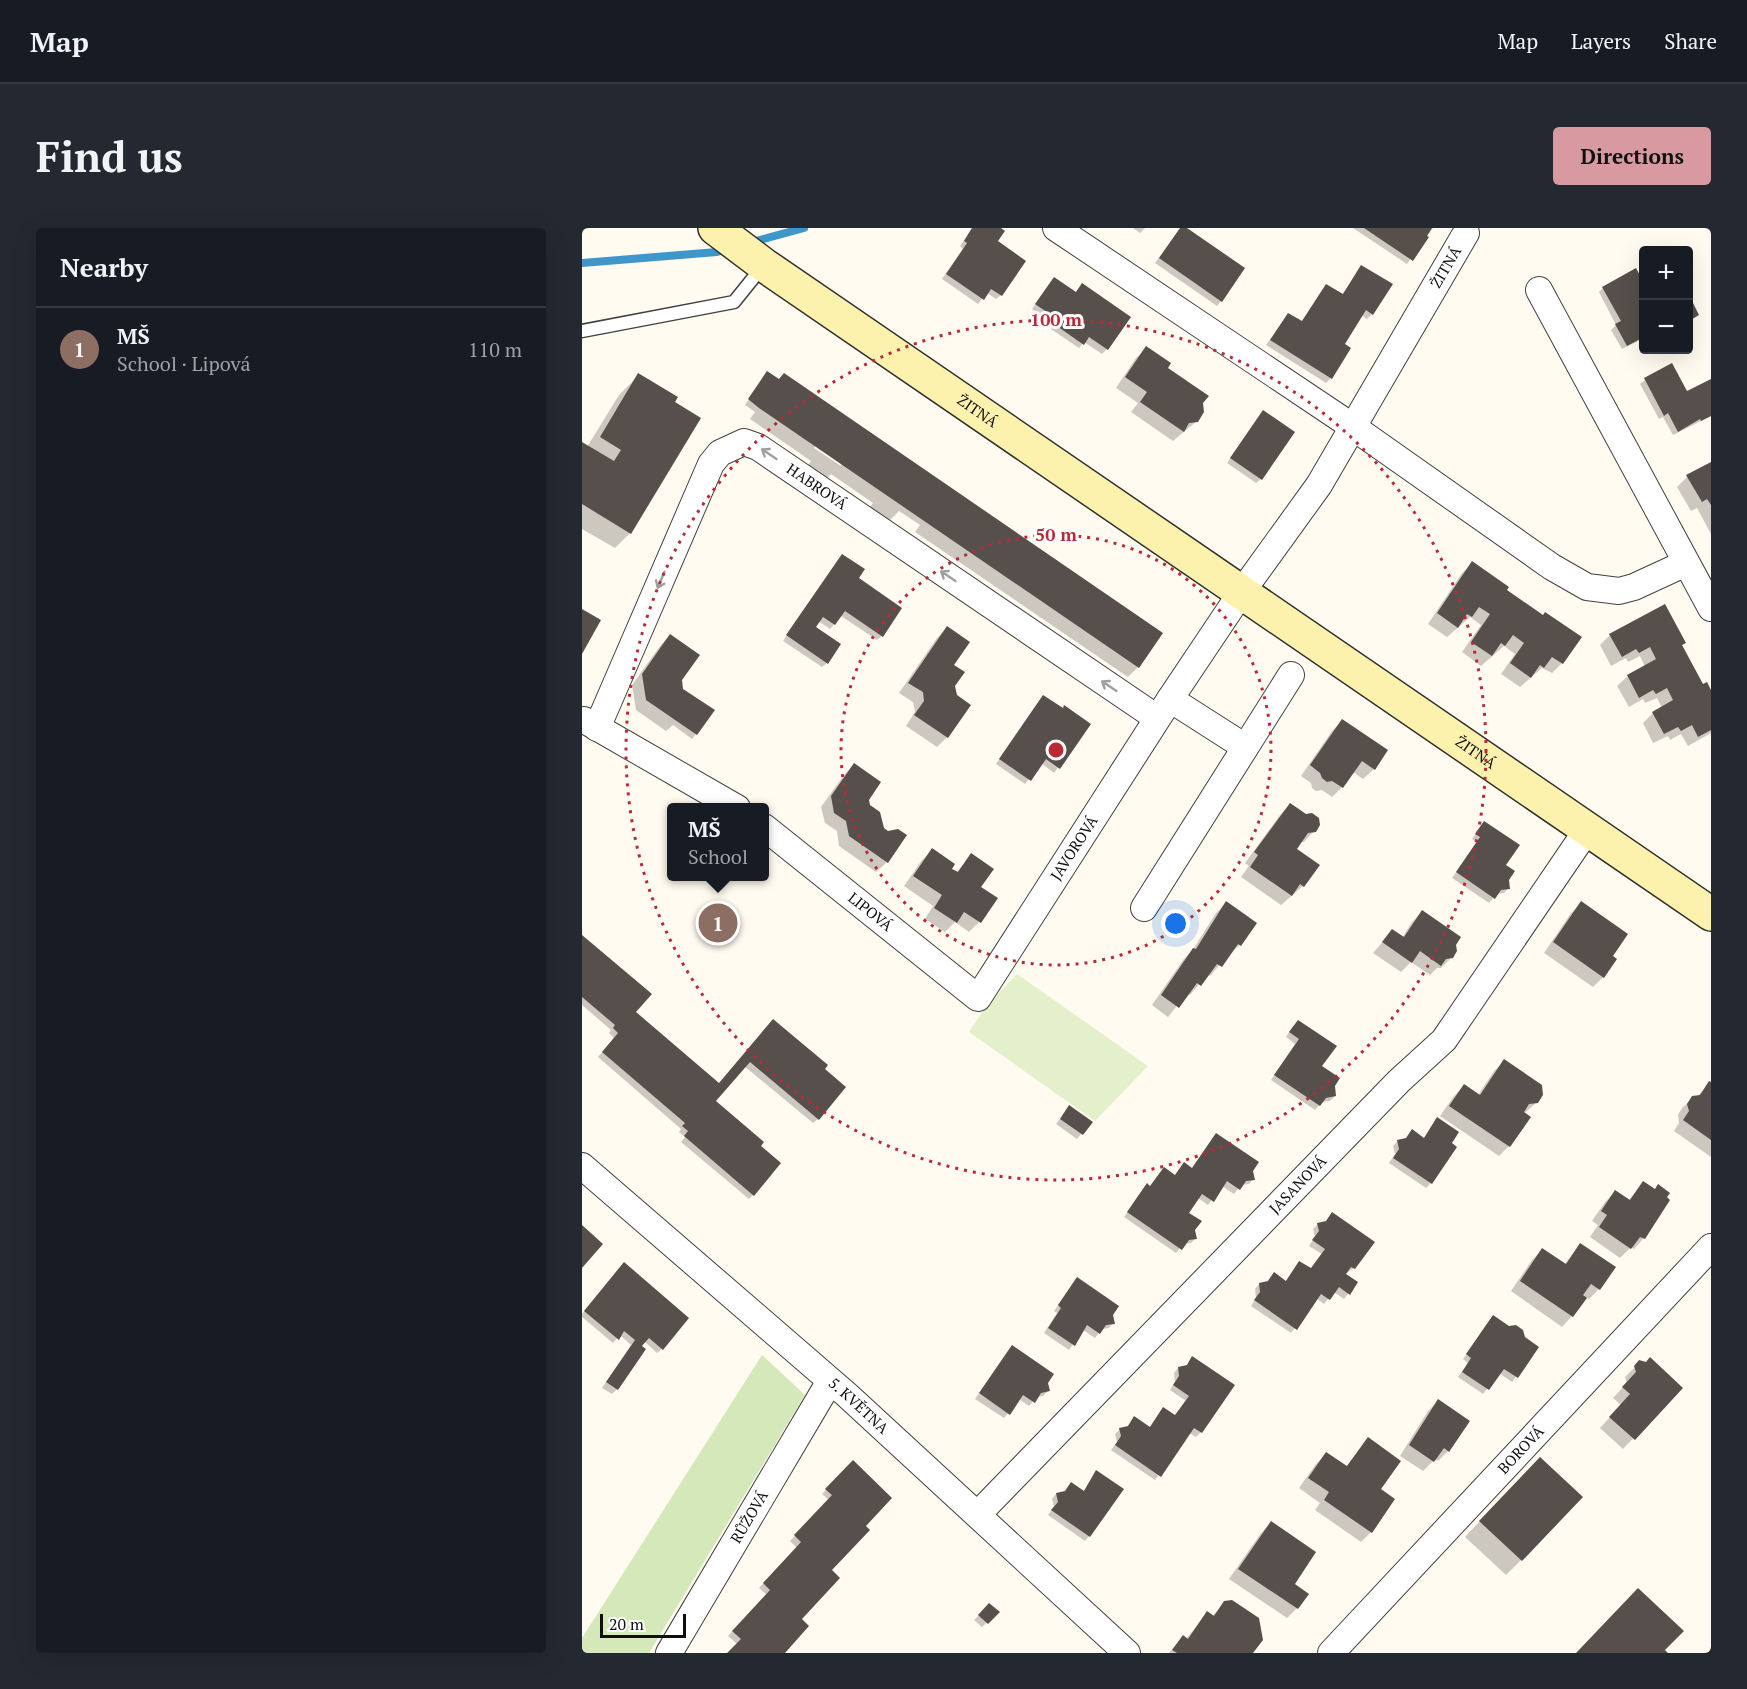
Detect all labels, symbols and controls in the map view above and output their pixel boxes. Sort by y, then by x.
text: Map [30,23,89,60]
text: Map [1497,27,1538,55]
text: Layers [1571,27,1631,55]
text: Share [1664,27,1717,55]
button: Directions [1553,127,1711,185]
text: Find us [36,128,183,184]
street label: ŽITNÁ [1425,242,1465,291]
map controls [1639,246,1693,354]
button: + [1639,246,1693,300]
text: Nearby [60,250,148,284]
button: − [1639,300,1693,354]
text: 100 m [1030,307,1082,331]
text: MŠ [117,321,150,350]
text: 1 [74,336,85,363]
text: 110 m [468,336,522,363]
text: School · Lipová [117,350,251,377]
street label: ŽITNÁ [954,389,1003,432]
one-way arrow [762,448,778,460]
street label: HABROVÁ [783,458,852,514]
text: 50 m [1035,522,1077,546]
one-way arrow [655,570,666,589]
one-way arrow [940,570,957,582]
one-way arrow [1101,679,1118,691]
street label: ŽITNÁ [1452,731,1501,773]
centre of rings [1046,740,1066,760]
popup [667,803,769,881]
street label: JAVOROVÁ [1045,811,1102,884]
text: MŠ [688,814,721,843]
text: School [688,843,748,870]
street label: LIPOVÁ [844,887,898,936]
pin: 1 [698,900,738,946]
your location [1161,909,1190,938]
street label: JASANOVÁ [1264,1150,1331,1218]
street label: 5. KVĚTNA [825,1373,894,1438]
street label: BOROVÁ [1493,1420,1548,1478]
street label: RŮŽOVÁ [725,1486,772,1547]
scale bar [600,1611,686,1638]
text: 20 m [609,1613,644,1635]

